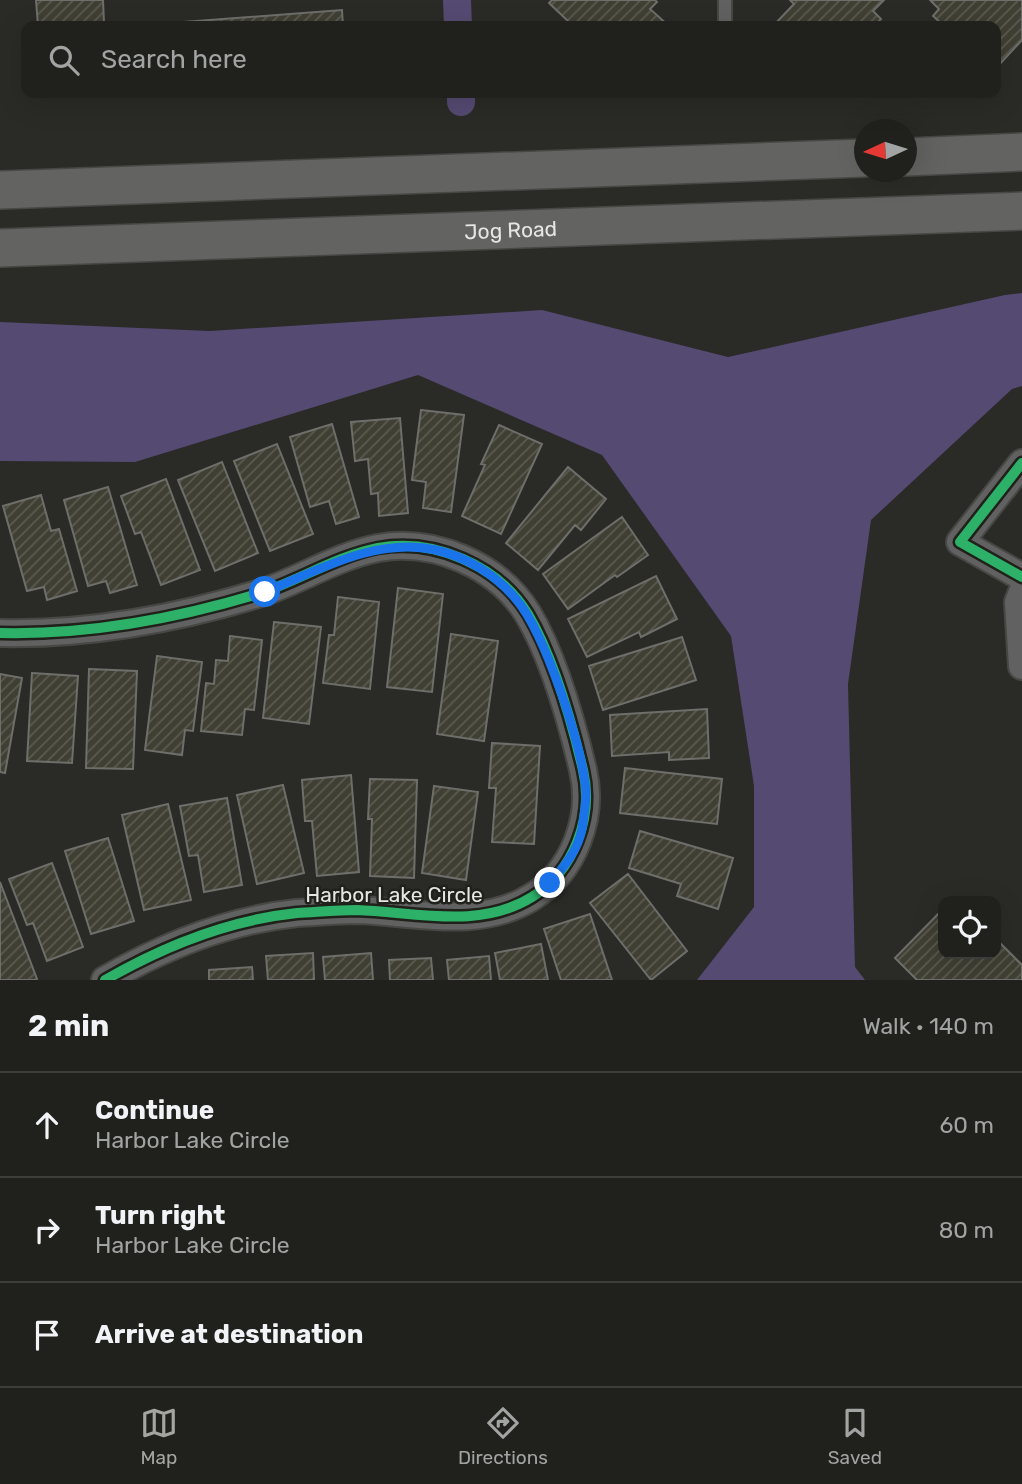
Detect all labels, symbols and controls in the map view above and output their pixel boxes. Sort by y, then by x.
search box [21,21,1001,98]
icon: search [45,41,83,79]
text: Search here [101,44,247,75]
north arrow [854,119,917,182]
street label: Jog Road [464,215,558,244]
route start [249,576,280,607]
route end [534,867,565,898]
street label: Harbor Lake Circle [305,882,483,907]
map controls [938,896,1001,959]
button: locate [938,896,1001,959]
text: 2 min [28,1008,109,1044]
text: Walk · 140 m [862,1012,994,1040]
text: Continue [95,1095,214,1126]
icon: ahead [28,1106,66,1144]
text: 60 m [939,1111,994,1139]
text: Harbor Lake Circle [95,1126,290,1154]
text: Turn right [95,1200,225,1231]
icon: right [28,1211,66,1249]
text: 80 m [939,1216,994,1244]
text: Harbor Lake Circle [95,1231,290,1259]
icon: arrive [28,1316,66,1354]
text: Arrive at destination [95,1319,363,1350]
tab: Map [140,1404,178,1469]
tab: Directions [458,1404,548,1469]
tab: Saved [828,1404,882,1469]

